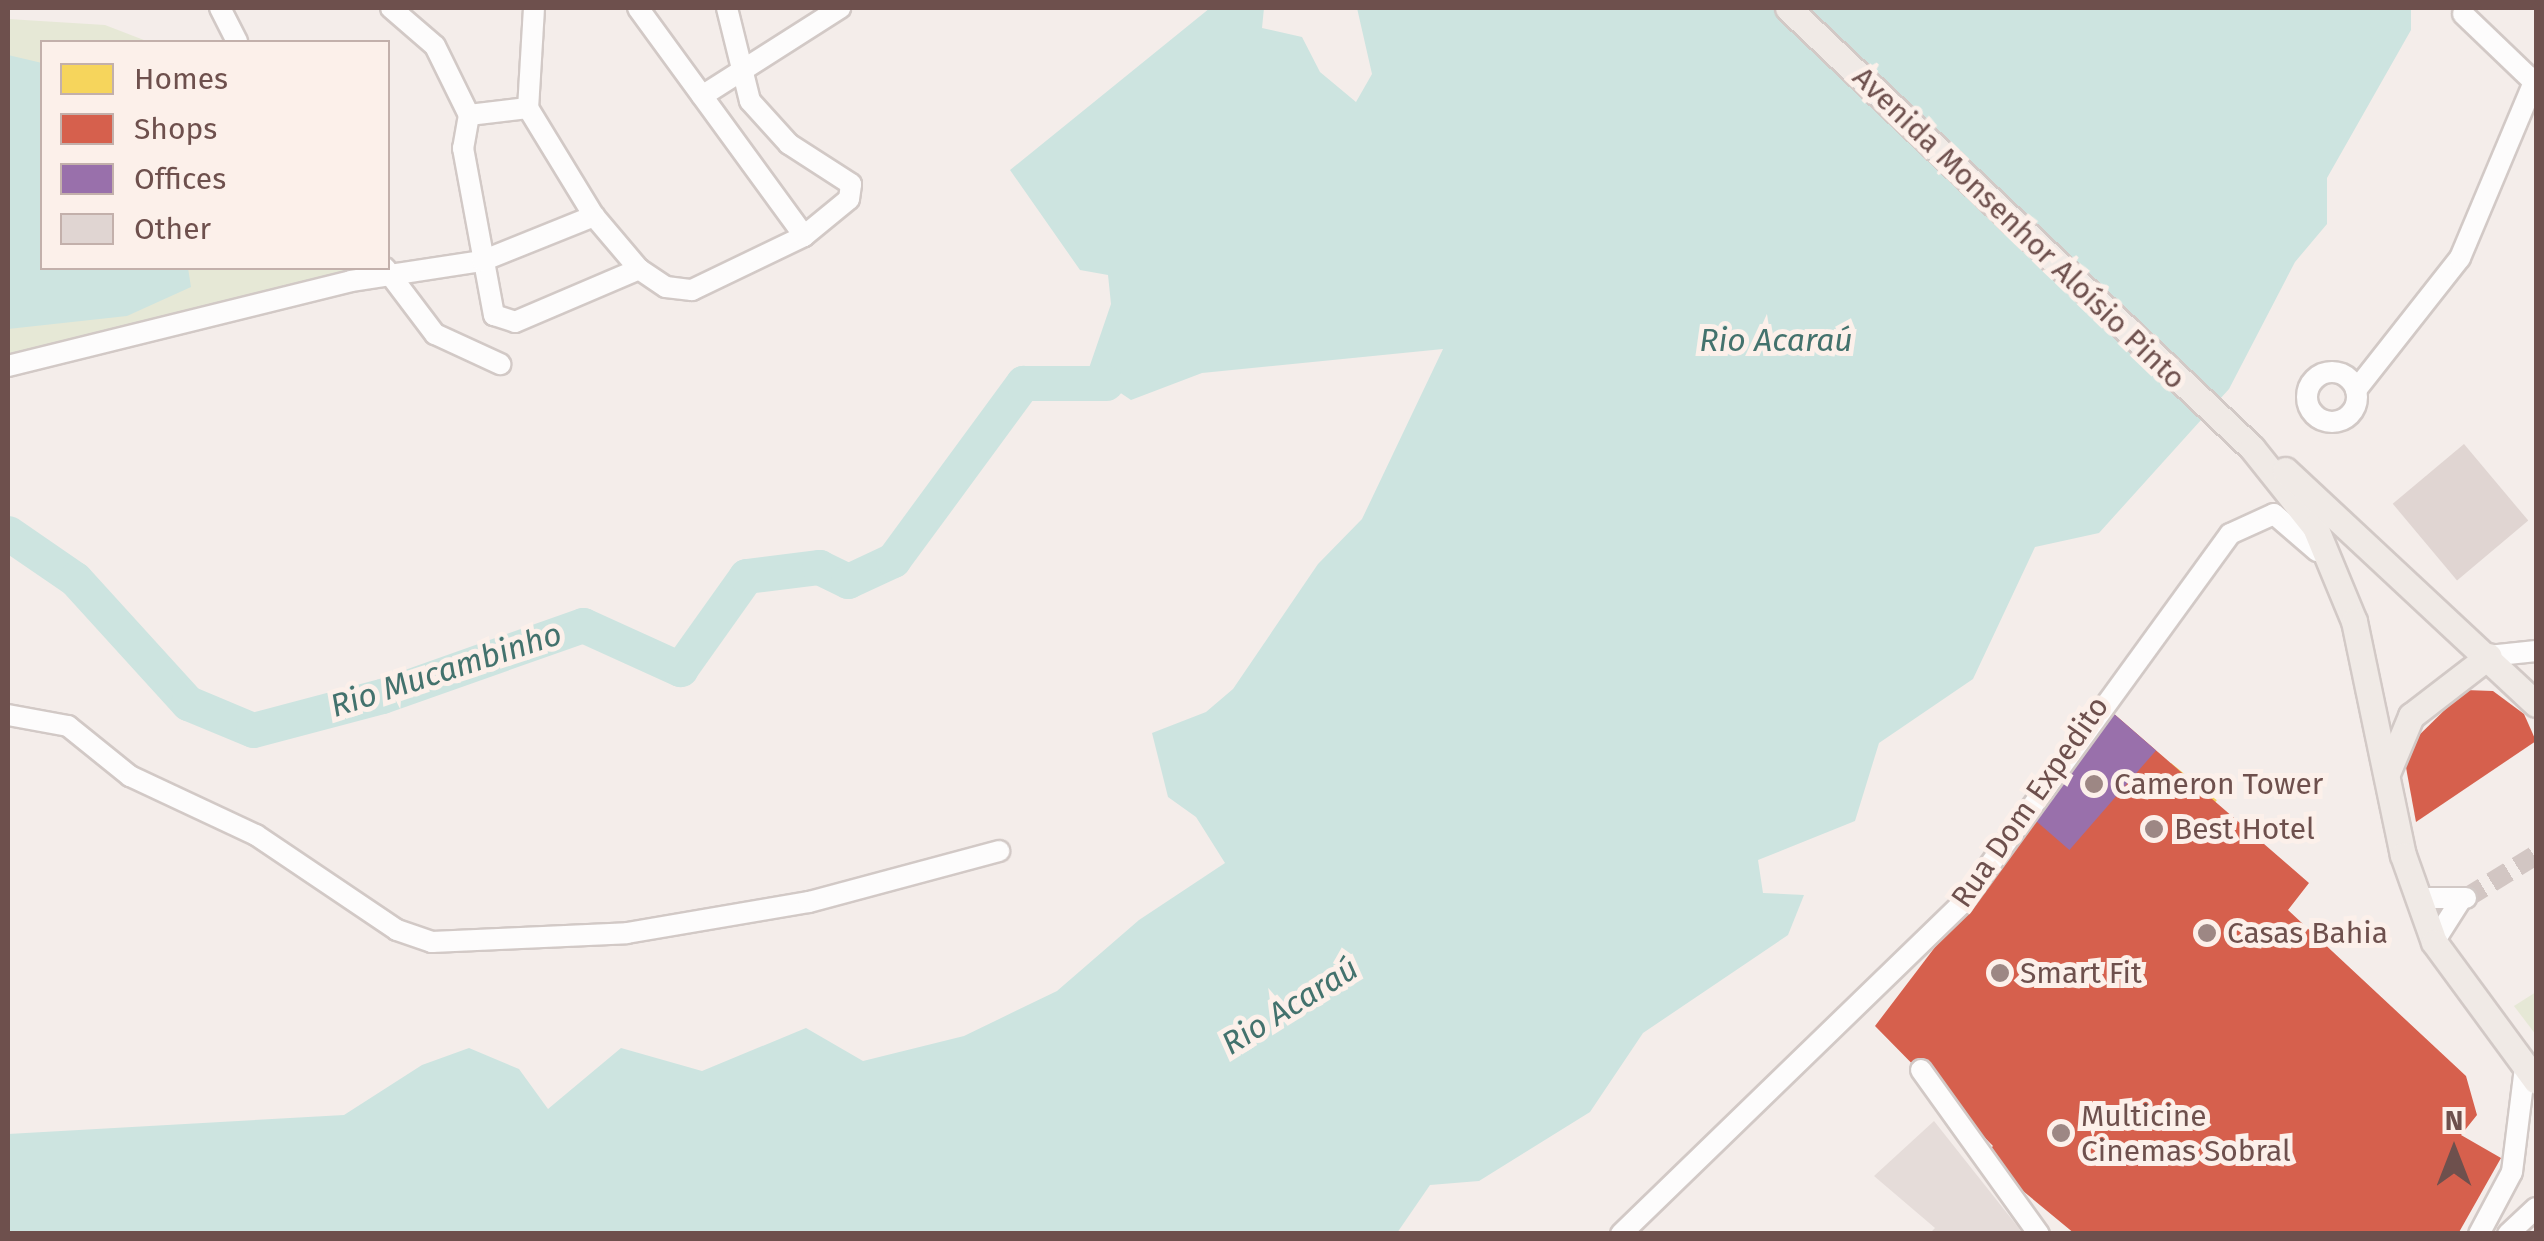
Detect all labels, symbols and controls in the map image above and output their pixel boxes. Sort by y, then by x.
legend [40,40,390,270]
street label: Avenida Monsenhor Aloísio Pinto [1845,59,2193,397]
text: Homes [134,61,228,97]
text: Shops [134,111,217,147]
text: Offices [134,161,226,197]
text: Other [134,211,211,247]
water label: Rio Acaraú [1699,321,1853,359]
water label: Rio Mucambinho [325,615,567,725]
street label: Rua Dom Expedito [1944,690,2116,914]
place label: Cameron Tower [2114,766,2323,802]
marker: Cameron Tower [2083,773,2105,795]
place label: Best Hotel [2174,811,2315,847]
marker: Best Hotel [2143,818,2165,840]
place label: Casas Bahia [2227,915,2388,951]
marker: Casas Bahia [2196,922,2218,944]
water label: Rio Acaraú [1215,949,1365,1063]
place label: Smart Fit [2020,955,2142,991]
marker: Smart Fit [1989,962,2011,984]
place label: Multicine Cinemas Sobral [2081,1098,2291,1168]
north arrow [2404,1101,2504,1201]
text: N [2445,1104,2463,1137]
marker: Multicine Cinemas Sobral [2050,1122,2072,1144]

